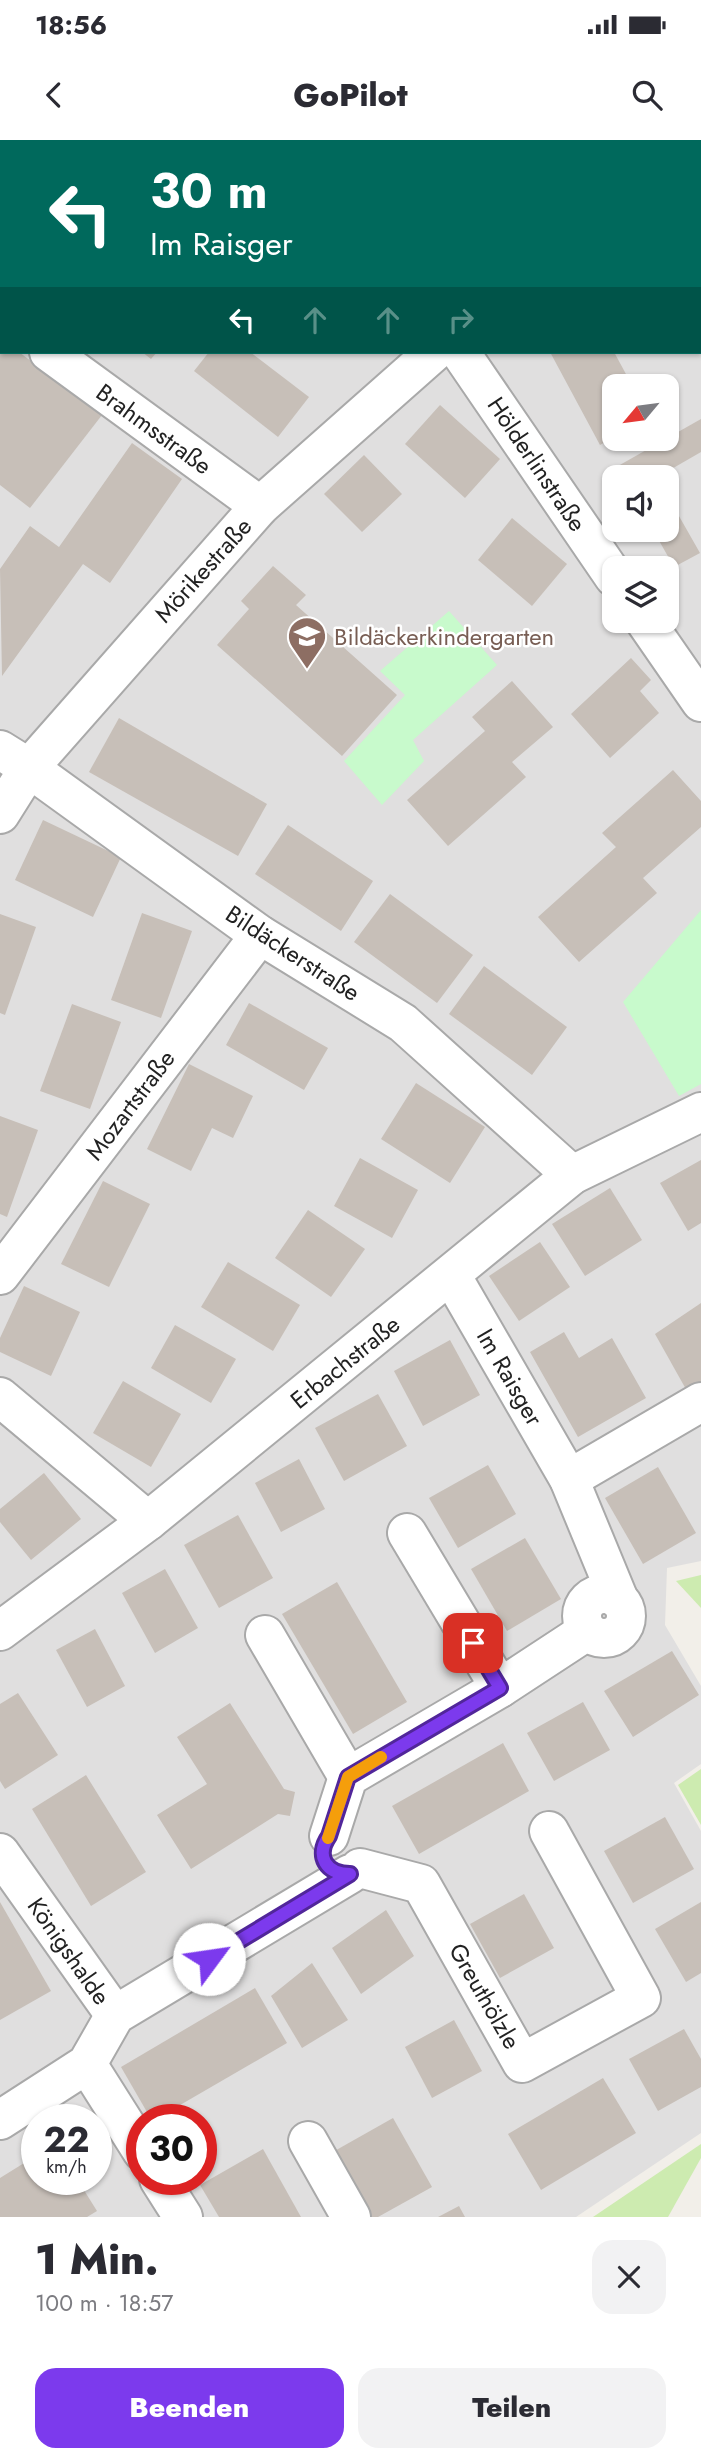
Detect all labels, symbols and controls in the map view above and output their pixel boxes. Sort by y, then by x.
text: 18:56 [35,6,107,44]
text: GoPilot [293,72,408,118]
icon: back [35,76,73,114]
icon: search [628,76,666,114]
text: 30 m [150,156,268,226]
icon: left [35,168,126,259]
text: Im Raisger [150,221,293,267]
icon: left [223,301,261,339]
icon: ahead [296,301,334,339]
icon: ahead [369,301,407,339]
icon: right [442,301,480,339]
north arrow [602,374,679,452]
map controls [602,374,679,633]
street label: Brahmsstraße [89,375,219,483]
street label: Hölderlinstraße [479,390,595,538]
button: sound [602,465,679,542]
street label: Mörikestraße [146,510,260,630]
button: layers [602,556,679,633]
school or university icon: Bildäckerkindergarten [286,615,328,670]
place label: Bildäckerkindergarten [334,619,554,654]
street label: Bildäckerstraße [219,896,367,1010]
street label: Mozartstraße [77,1043,183,1167]
street label: Erbachstraße [283,1307,407,1417]
street label: Im Raisger [468,1322,552,1433]
pin [443,1613,503,1673]
icon: arrive [454,1624,492,1662]
street label: Königshalde [19,1890,119,2012]
position arrow [172,1922,246,1996]
street label: Greuthölzle [441,1936,529,2056]
speed limit sign: 30 [126,2104,217,2195]
text: 22 [44,2115,89,2165]
text: km/h [46,2154,87,2180]
text: 1 Min. [35,2229,159,2290]
button: close [592,2240,666,2314]
text: 100 m · 18:57 [35,2286,173,2320]
button: Beenden [35,2368,344,2448]
button: Teilen [358,2368,666,2448]

